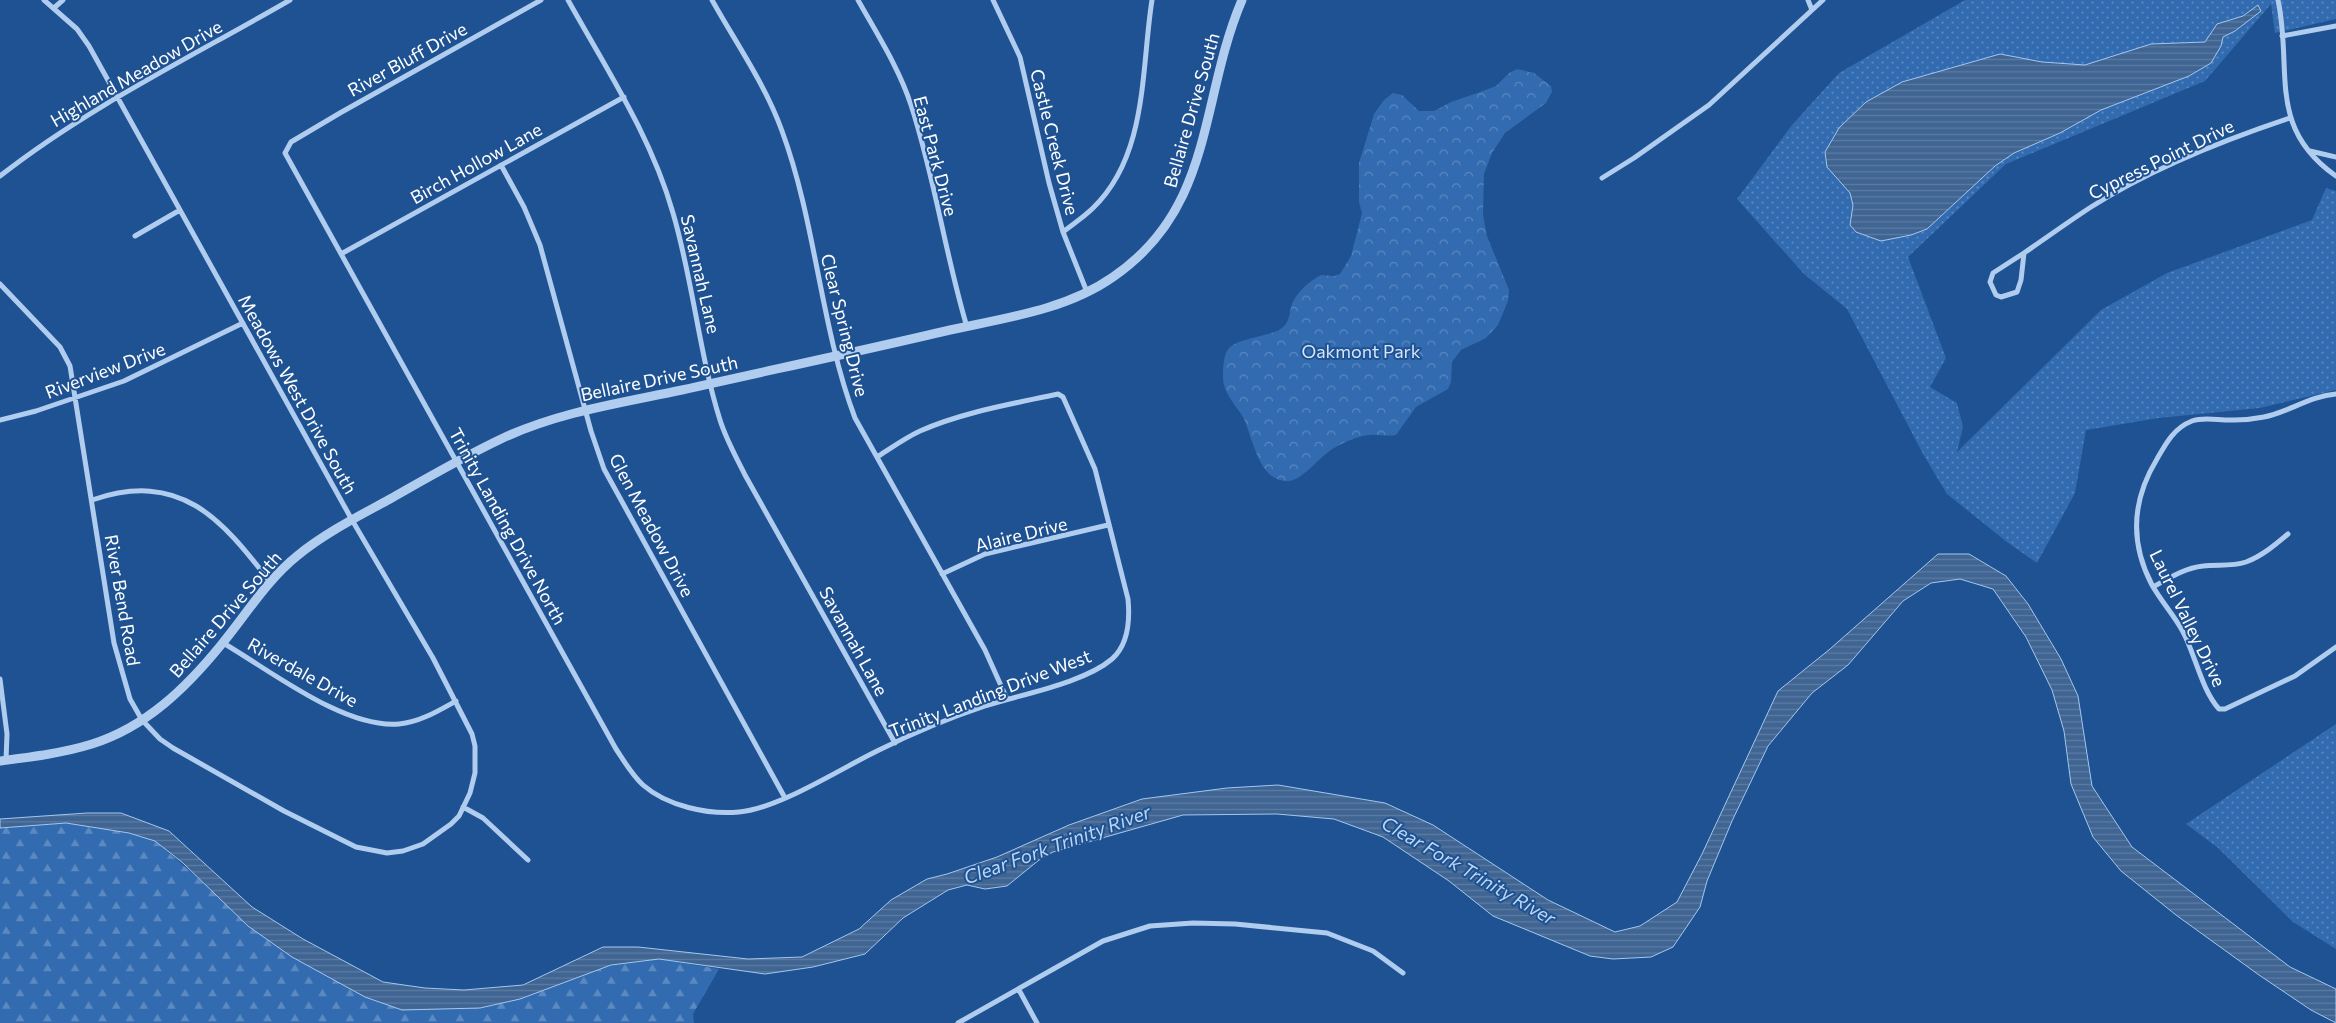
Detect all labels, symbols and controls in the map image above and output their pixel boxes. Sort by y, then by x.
street label: Highland Meadow Drive [46,15,226,131]
street label: River Bluff Drive [344,17,470,101]
street label: Bellaire Drive South [1158,30,1224,190]
street label: Castle Creek Drive [1026,67,1084,217]
street label: East Park Drive [909,93,963,219]
street label: Cypress Point Drive [2085,114,2237,204]
street label: Birch Hollow Lane [406,118,546,208]
street label: Savannah Lane [677,212,725,336]
street label: Clear Spring Drive [817,251,873,399]
street label: Meadows West Drive South [234,290,362,498]
street label: Riverview Drive [42,337,168,403]
park label: Oakmont Park [1301,340,1421,362]
street label: Bellaire Drive South [578,351,740,405]
street label: Trinity Landing Drive North [445,424,571,628]
street label: Glen Meadow Drive [605,450,699,600]
street label: Alaire Drive [973,512,1069,556]
street label: River Bend Road [101,533,145,667]
street label: Bellaire Drive South [164,546,286,682]
street label: Laurel Valley Drive [2145,546,2231,690]
street label: Savannah Lane [815,582,893,700]
street label: Riverdale Drive [244,633,362,711]
street label: Trinity Landing Drive West [886,644,1094,742]
water label: Clear Fork Trinity River [960,799,1155,889]
water label: Clear Fork Trinity River [1378,811,1561,930]

